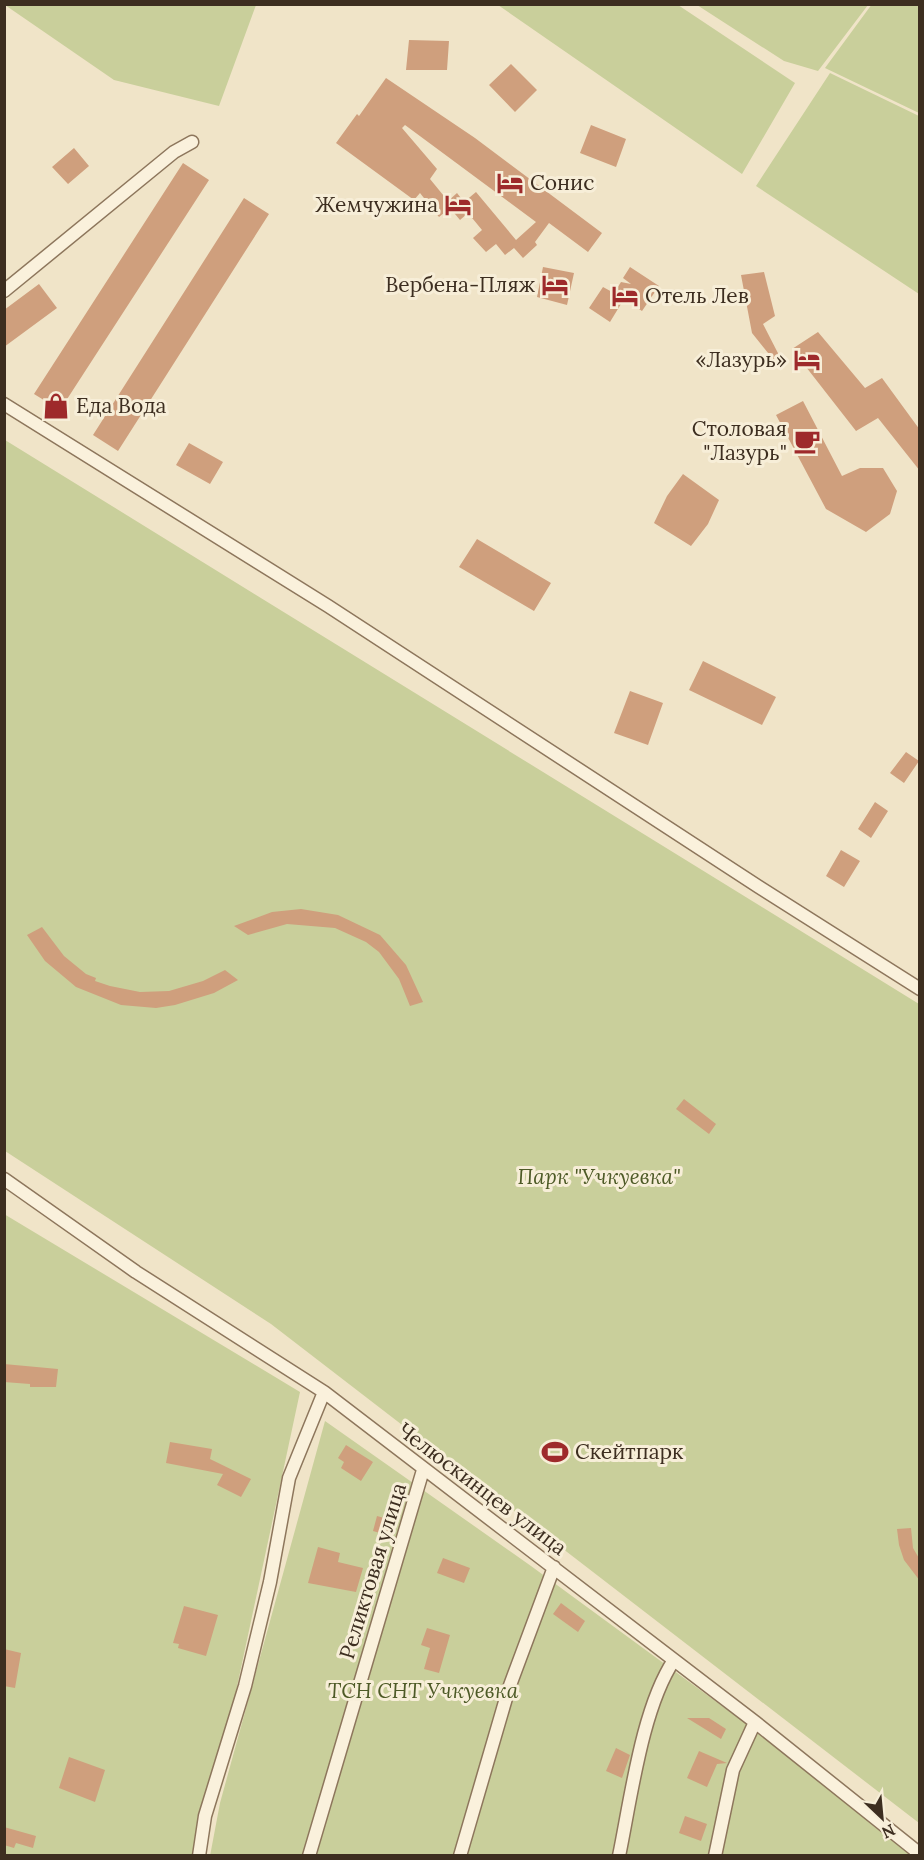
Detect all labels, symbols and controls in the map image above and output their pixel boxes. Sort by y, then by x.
hotel icon: Сонис [495,168,525,198]
place label: Сонис [530,169,594,196]
hotel icon: Жемчужина [443,190,473,220]
place label: Жемчужина [315,191,438,218]
hotel icon: Вербена-Пляж [540,270,570,300]
place label: Вербена-Пляж [385,271,536,298]
hotel icon: Отель Лев [610,281,640,311]
place label: Отель Лев [645,282,749,309]
hotel icon: «Лазурь» [792,345,822,375]
place label: «Лазурь» [695,346,787,373]
shop icon: Еда Вода [41,391,71,421]
place label: Еда Вода [76,392,167,419]
place label: Столовая "Лазурь" [692,415,787,466]
cafe icon: Столовая "Лазурь" [792,426,822,456]
park label: Парк "Учкуевка" [517,1163,681,1190]
street label: Челюскинцев улица [392,1416,572,1561]
sports icon: Скейтпарк [540,1437,570,1467]
place label: Скейтпарк [575,1438,684,1465]
street label: Реликтовая улица [333,1479,412,1662]
park label: ТСН СНТ Учкуевка [328,1677,519,1704]
north arrow [852,1788,912,1848]
text: N [879,1820,899,1843]

